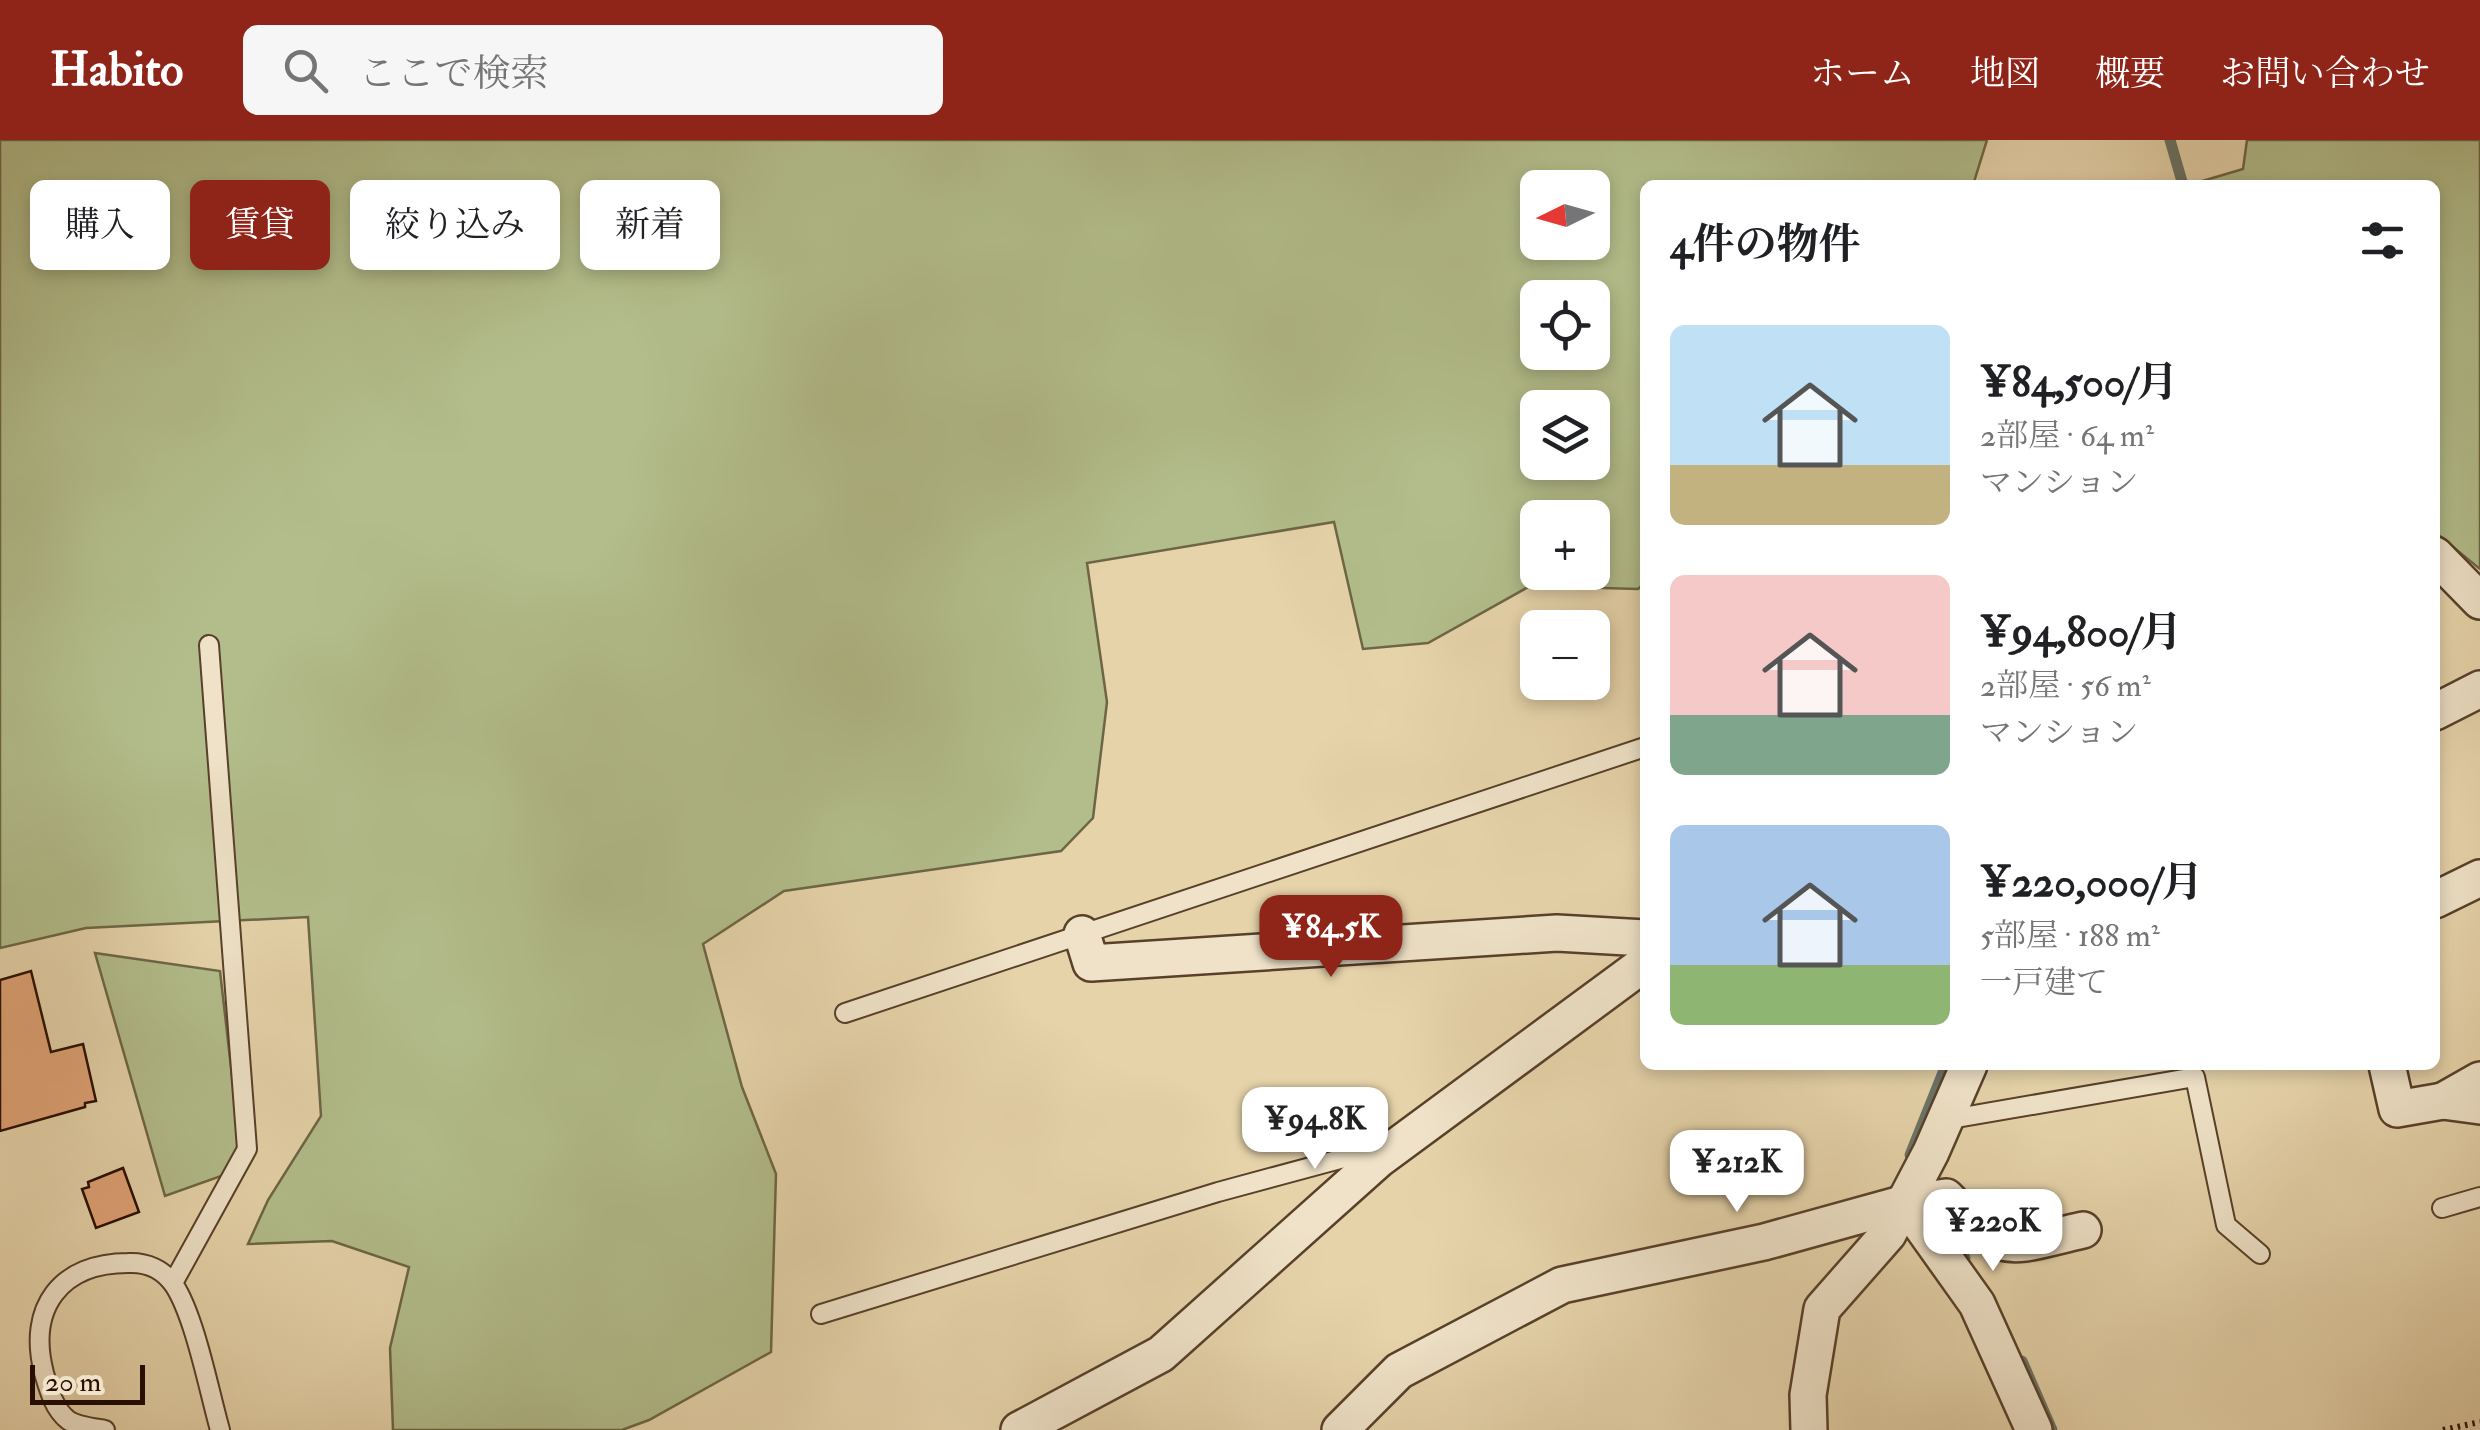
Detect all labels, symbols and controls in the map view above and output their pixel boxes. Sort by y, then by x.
search box [243,25,943,115]
text: Habito [50,40,183,100]
icon: search [278,43,333,98]
text: ここで検索 [358,50,548,98]
text: ホーム [1810,52,1915,96]
text: 地図 [1970,52,2040,96]
text: 概要 [2095,52,2165,96]
text: お問い合わせ [2220,52,2430,96]
north arrow [1520,170,1610,260]
map controls [1520,170,1610,700]
chip: 購入 [30,180,170,270]
chip: 賃貸 [190,180,330,270]
chip: 絞り込み [350,180,560,270]
chip: 新着 [580,180,720,270]
icon: filters [2355,213,2410,268]
text: 4件の物件 [1670,219,1861,271]
button: locate [1520,280,1610,370]
text: ¥84,500/月 [1980,357,2178,409]
icon: home [1750,365,1870,485]
button: layers [1520,390,1610,480]
text: 2部屋 · 64 m² [1980,416,2154,456]
text: マンション [1980,463,2139,503]
button: + [1520,500,1610,590]
text: ¥94,800/月 [1980,607,2182,659]
button: − [1520,610,1610,700]
icon: home [1750,615,1870,735]
text: 2部屋 · 56 m² [1980,666,2151,706]
text: マンション [1980,713,2139,753]
text: ¥220,000/月 [1980,857,2203,909]
icon: home [1750,865,1870,985]
pin: ¥84.5K [1250,895,1412,980]
text: ¥84.5K [1281,907,1381,947]
text: 5部屋 · 188 m² [1980,916,2160,956]
text: 一戸建て [1980,963,2108,1003]
pin: ¥94.8K [1234,1087,1396,1172]
text: ¥94.8K [1264,1099,1366,1139]
pin: ¥212K [1667,1130,1807,1215]
text: ¥212K [1692,1142,1782,1182]
pin: ¥220K [1923,1189,2063,1274]
text: ¥220K [1945,1201,2041,1241]
scale bar [30,1360,145,1404]
text: 20 m [45,1365,101,1400]

